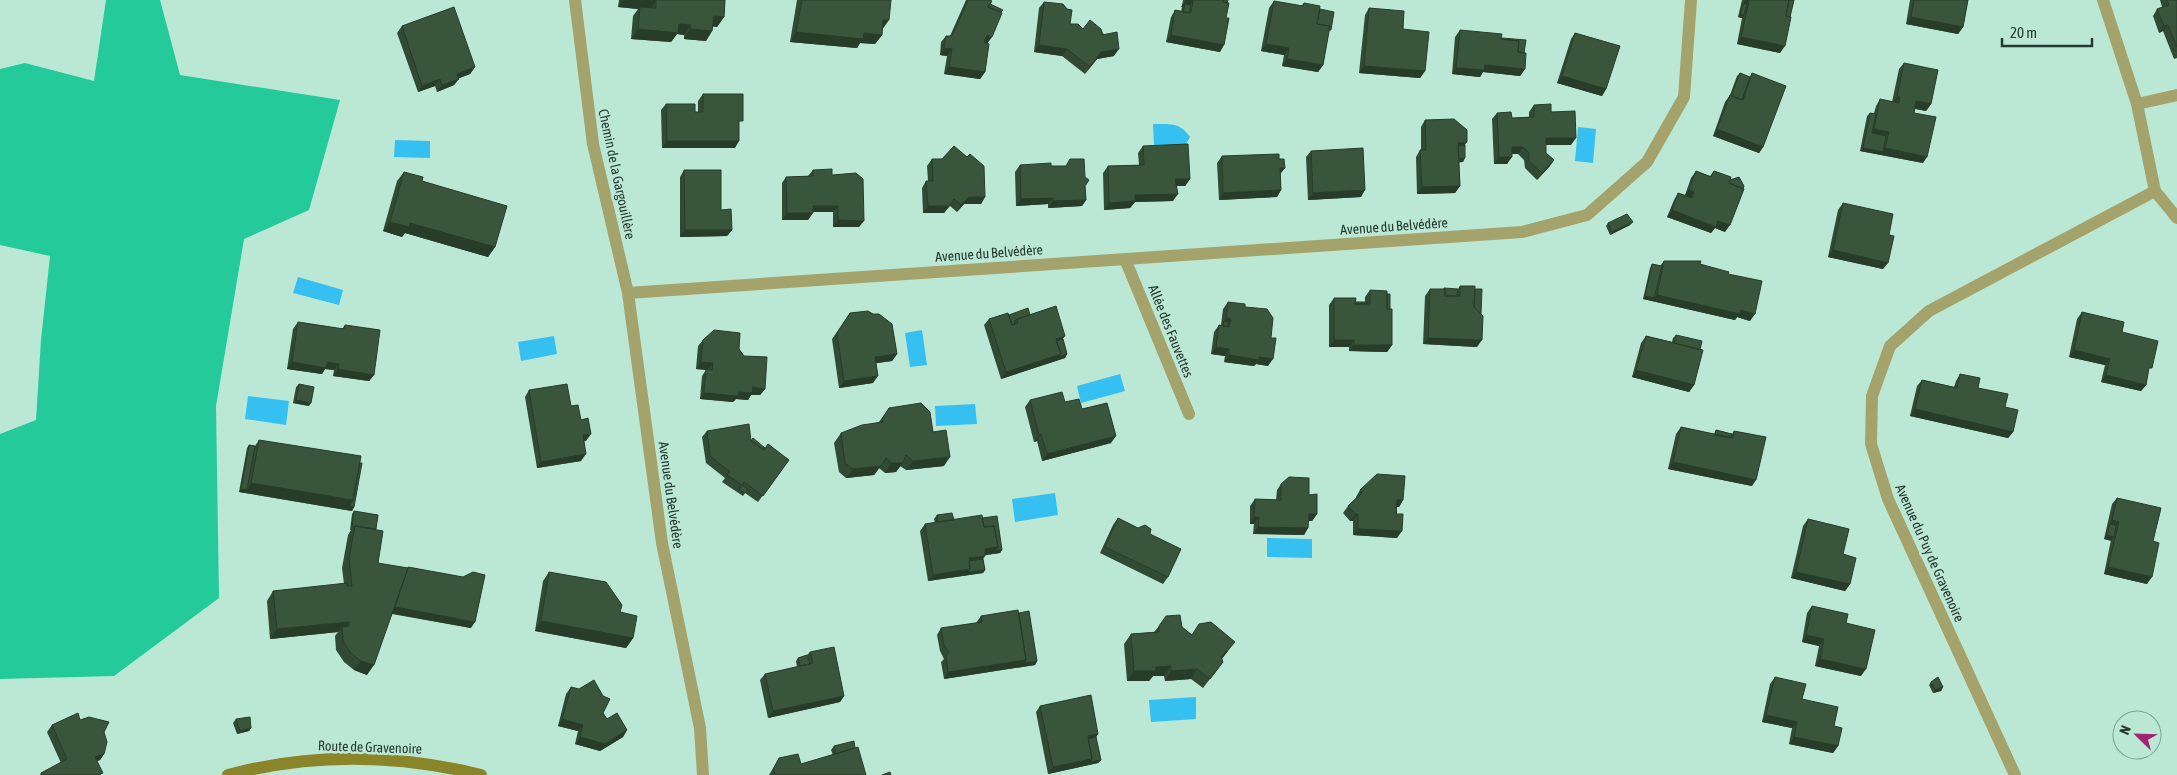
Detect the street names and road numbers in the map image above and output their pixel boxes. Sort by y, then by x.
street label: Chemin de la Gargouillère [595,107,639,241]
street label: Avenue du Belvédère [1340,214,1448,238]
street label: Avenue du Belvédère [935,241,1043,265]
street label: Allée des Fauvettes [1145,282,1197,380]
street label: Avenue du Belvédère [656,440,686,550]
street label: Avenue du Puy de Gravenoire [1892,482,1968,624]
street label: Route de Gravenoire [318,737,422,757]

